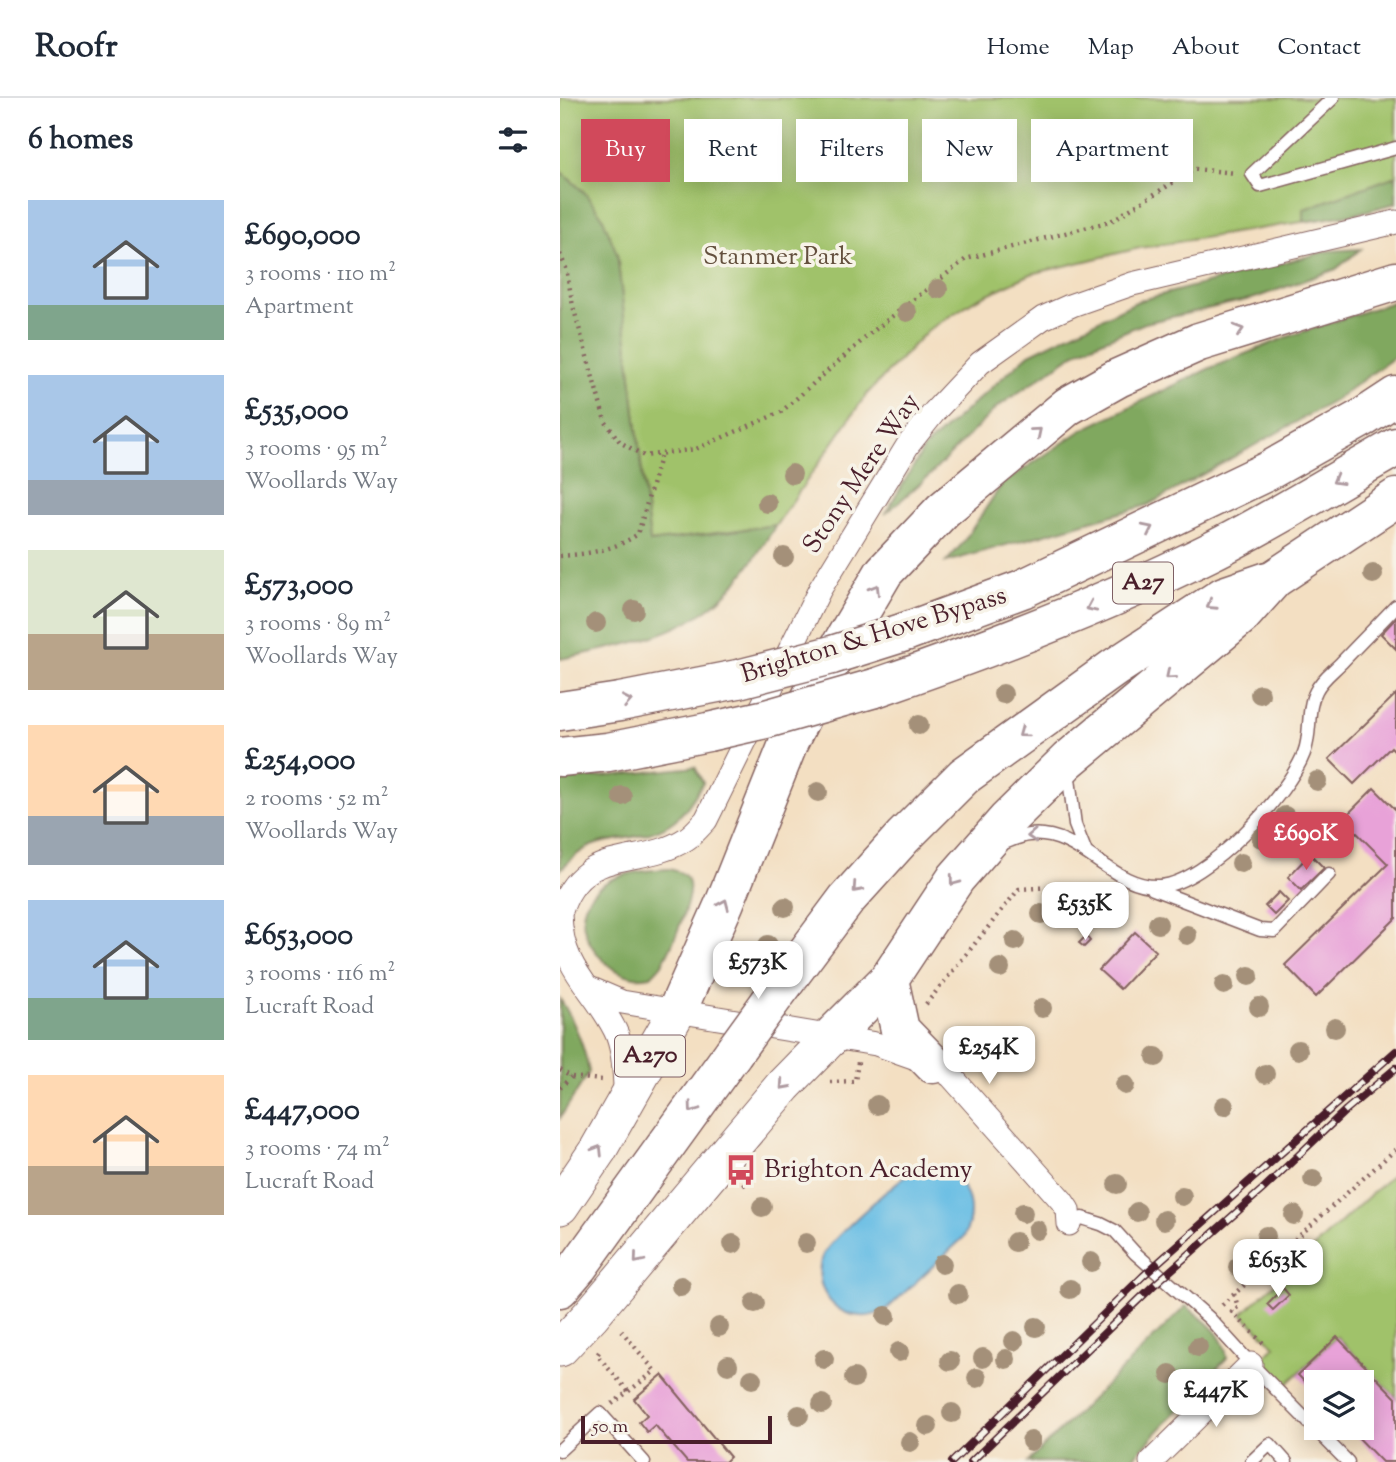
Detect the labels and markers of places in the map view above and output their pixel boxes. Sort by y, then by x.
pin: £690K [1257,812,1355,872]
pin: £535K [1036,882,1134,942]
pin: £573K [709,942,807,1001]
pin: £254K [940,1026,1038,1086]
place label: Brighton Academy [764,1152,973,1189]
bus stop icon: Brighton Academy [724,1153,758,1187]
pin: £653K [1229,1240,1327,1299]
pin: £447K [1167,1370,1265,1429]

